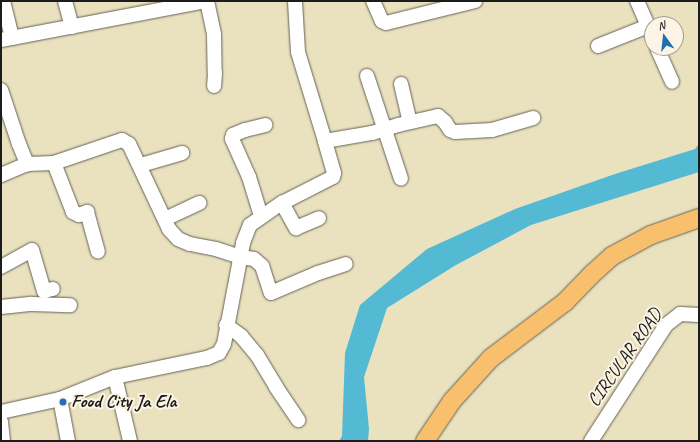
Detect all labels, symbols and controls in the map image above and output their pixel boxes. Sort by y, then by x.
north arrow [644,16,684,56]
text: N [656,18,666,33]
street label: CIRCULAR ROAD [583,304,667,412]
place label: Food City Ja Ela [71,391,176,413]
marker: Food City Ja Ela [58,397,68,407]

